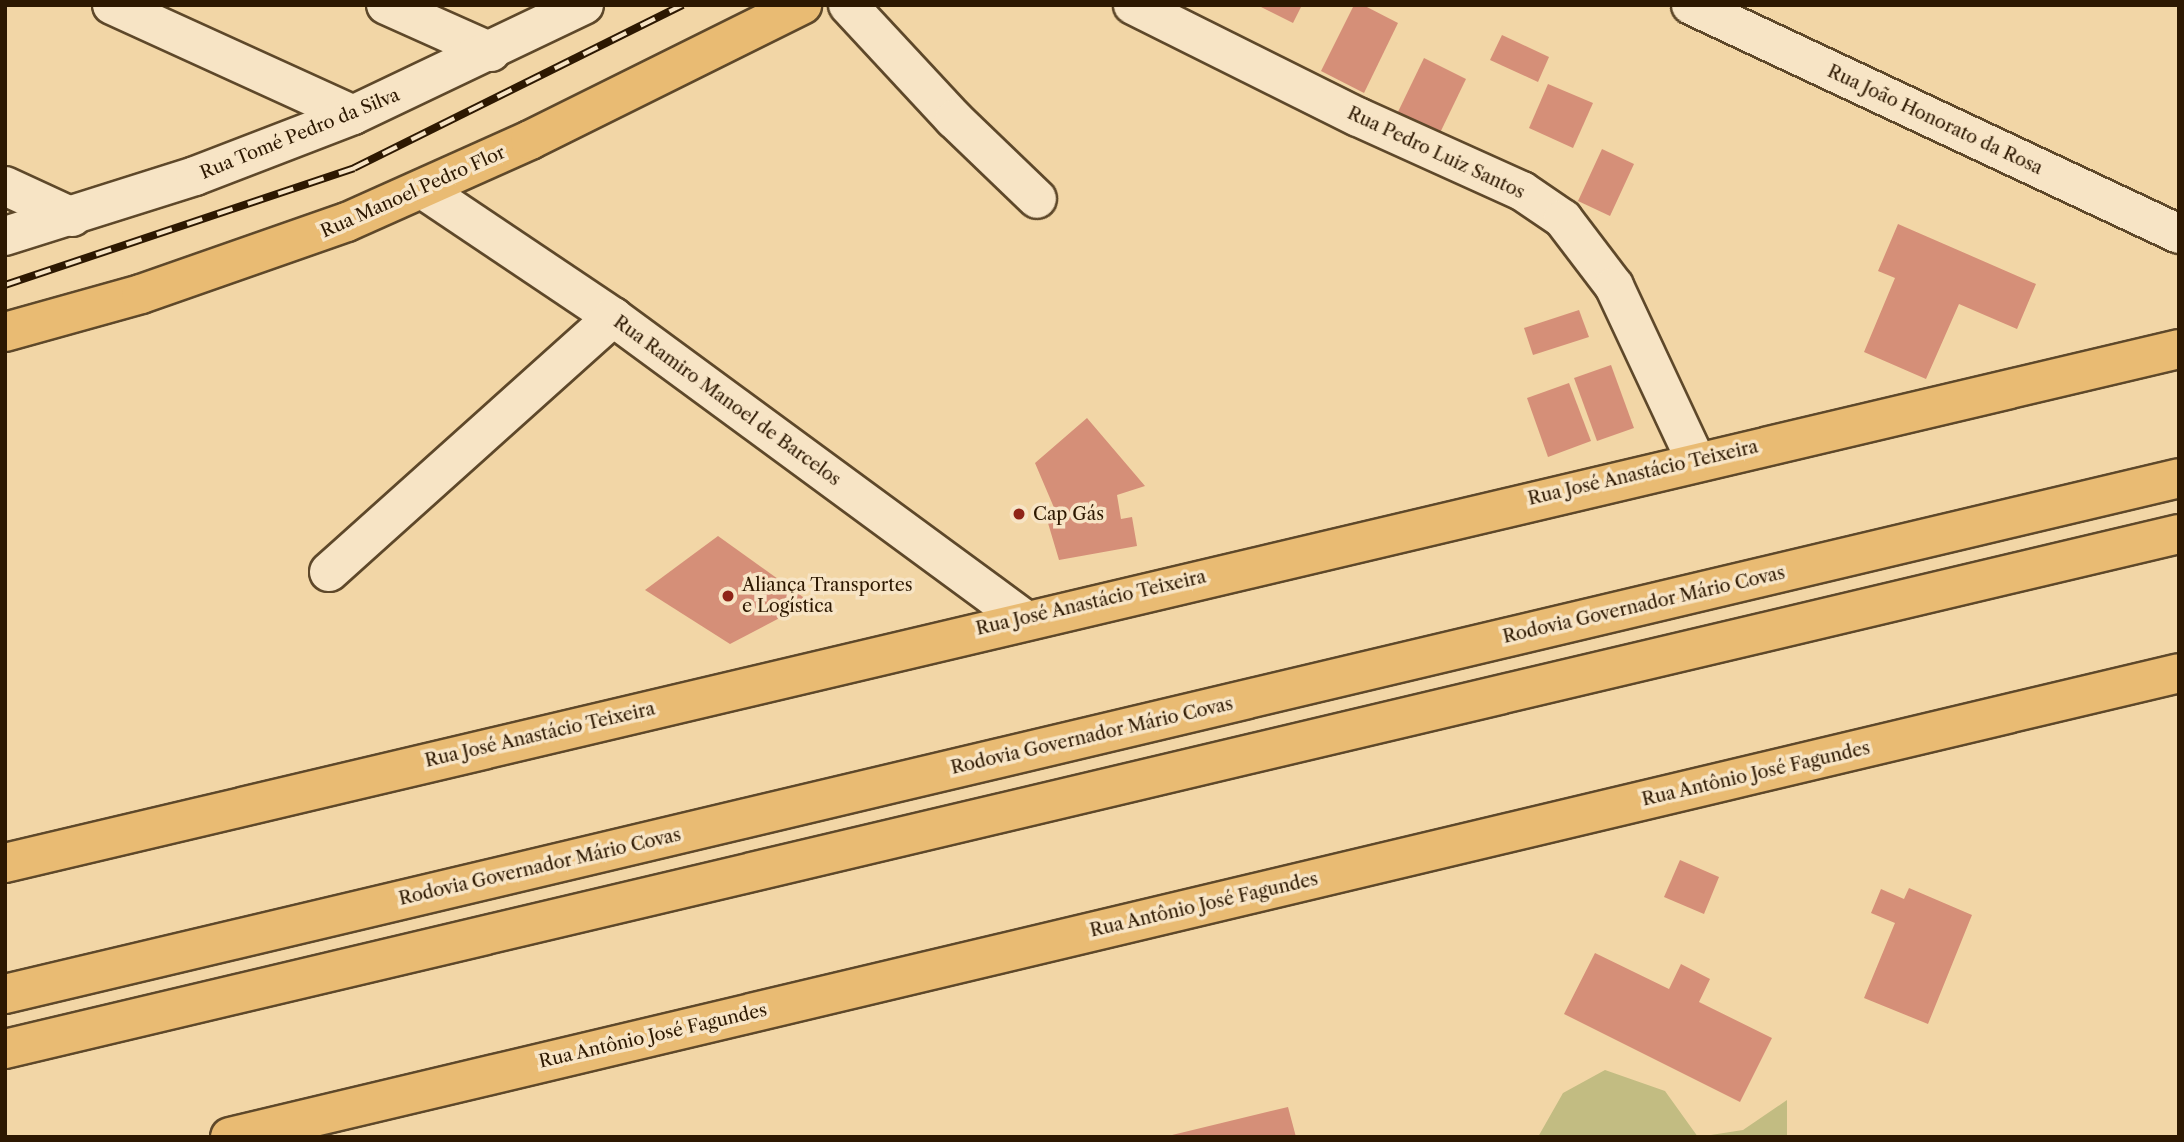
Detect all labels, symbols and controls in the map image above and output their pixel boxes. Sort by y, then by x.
street label: Rua João Honorato da Rosa [1824,61,2046,179]
street label: Rua Tomé Pedro da Silva [197,84,403,184]
street label: Rua Pedro Luiz Santos [1344,102,1528,204]
street label: Rua Manoel Pedro Flor [317,141,509,243]
street label: Rua Ramiro Manoel de Barcelos [609,311,845,491]
street label: Rua José Anastácio Teixeira [1525,436,1761,510]
place label: Cap Gás [1033,503,1104,525]
marker: Cap Gás [1011,506,1027,522]
street label: Rodovia Governador Mário Covas [1501,562,1787,648]
street label: Rua José Anastácio Teixeira [973,566,1209,640]
place label: Aliança Transportes e Logística [742,575,913,618]
marker: Aliança Transportes e Logística [720,588,736,604]
street label: Rodovia Governador Mário Covas [949,693,1235,779]
street label: Rua José Anastácio Teixeira [422,698,658,772]
street label: Rua Antônio José Fagundes [1639,737,1873,811]
street label: Rodovia Governador Mário Covas [397,824,683,910]
street label: Rua Antônio José Fagundes [1087,868,1321,942]
street label: Rua Antônio José Fagundes [536,999,770,1073]

